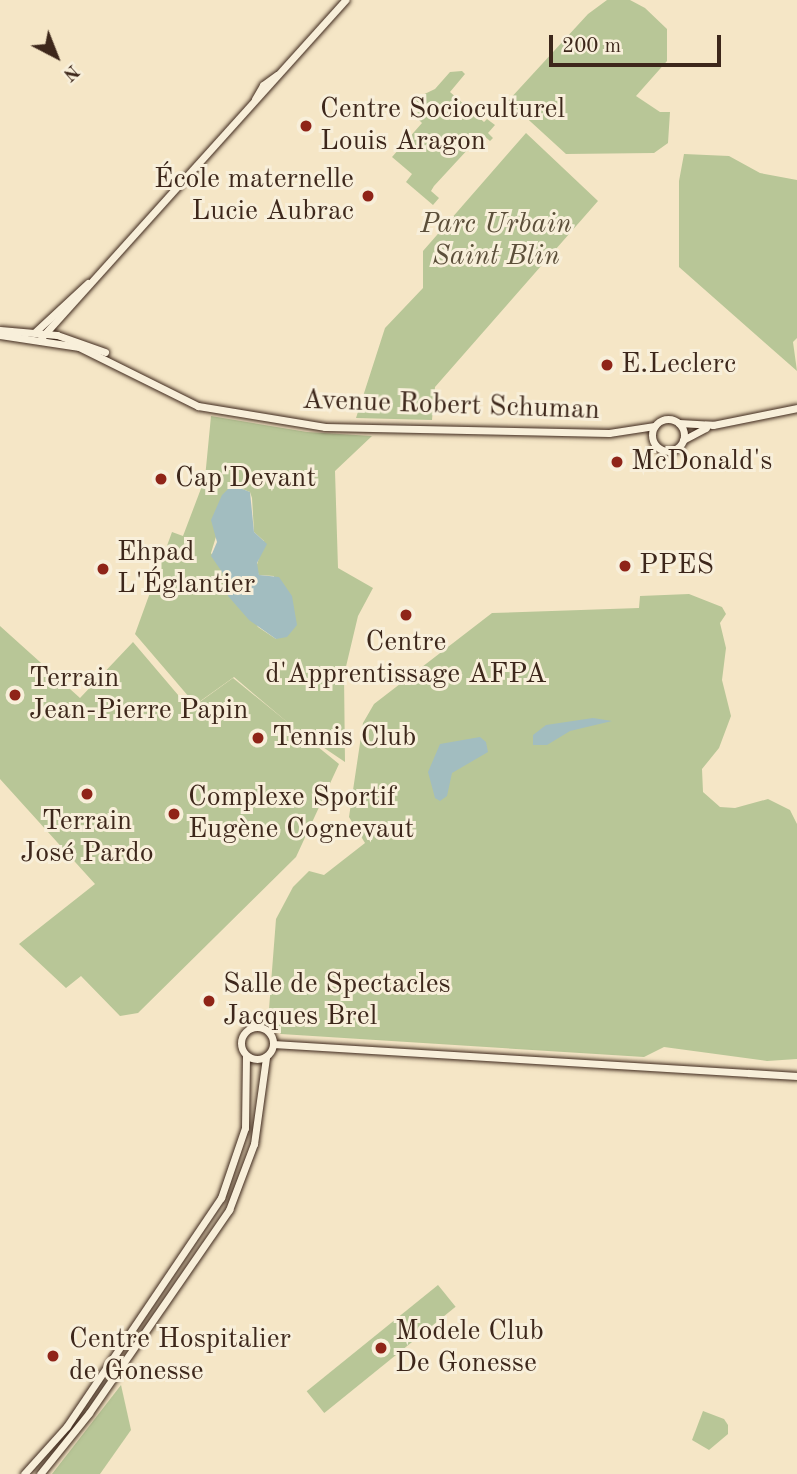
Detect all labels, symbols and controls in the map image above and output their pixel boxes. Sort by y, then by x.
north arrow [21,21,91,91]
scale bar [552,21,724,65]
text: 200 m [562,36,621,57]
text: N [59,60,82,84]
place label: Centre Socioculturel Louis Aragon [320,93,565,159]
marker: Centre Socioculturel Louis Aragon [298,118,314,134]
place label: École maternelle Lucie Aubrac [154,163,354,229]
marker: École maternelle Lucie Aubrac [360,188,376,204]
park label: Parc Urbain Saint Blin [420,208,572,274]
place label: E.Leclerc [621,348,736,382]
marker: E.Leclerc [599,357,615,373]
street label: Avenue Robert Schuman [302,384,600,428]
place label: McDonald's [631,445,772,479]
marker: McDonald's [609,454,625,470]
place label: Cap'Devant [175,462,316,496]
marker: Cap'Devant [153,471,169,487]
place label: Ehpad L'Églantier [117,536,255,602]
place label: PPES [639,549,714,583]
marker: PPES [617,558,633,574]
marker: Ehpad L'Églantier [95,561,111,577]
marker: Centre d'Apprentissage AFPA [398,607,414,623]
place label: Centre d'Apprentissage AFPA [265,626,547,692]
place label: Terrain Jean-Pierre Papin [29,662,248,728]
marker: Terrain Jean-Pierre Papin [7,687,23,703]
place label: Tennis Club [272,721,416,755]
marker: Tennis Club [250,730,266,746]
place label: Complexe Sportif Eugène Cognevaut [188,781,414,847]
marker: Terrain José Pardo [79,786,95,802]
place label: Terrain José Pardo [20,805,154,871]
marker: Complexe Sportif Eugène Cognevaut [166,806,182,822]
place label: Salle de Spectacles Jacques Brel [223,968,451,1034]
marker: Salle de Spectacles Jacques Brel [201,993,217,1009]
place label: Modele Club De Gonesse [395,1315,544,1381]
place label: Centre Hospitalier de Gonesse [69,1323,291,1389]
marker: Modele Club De Gonesse [373,1340,389,1356]
marker: Centre Hospitalier de Gonesse [43,1346,63,1366]

